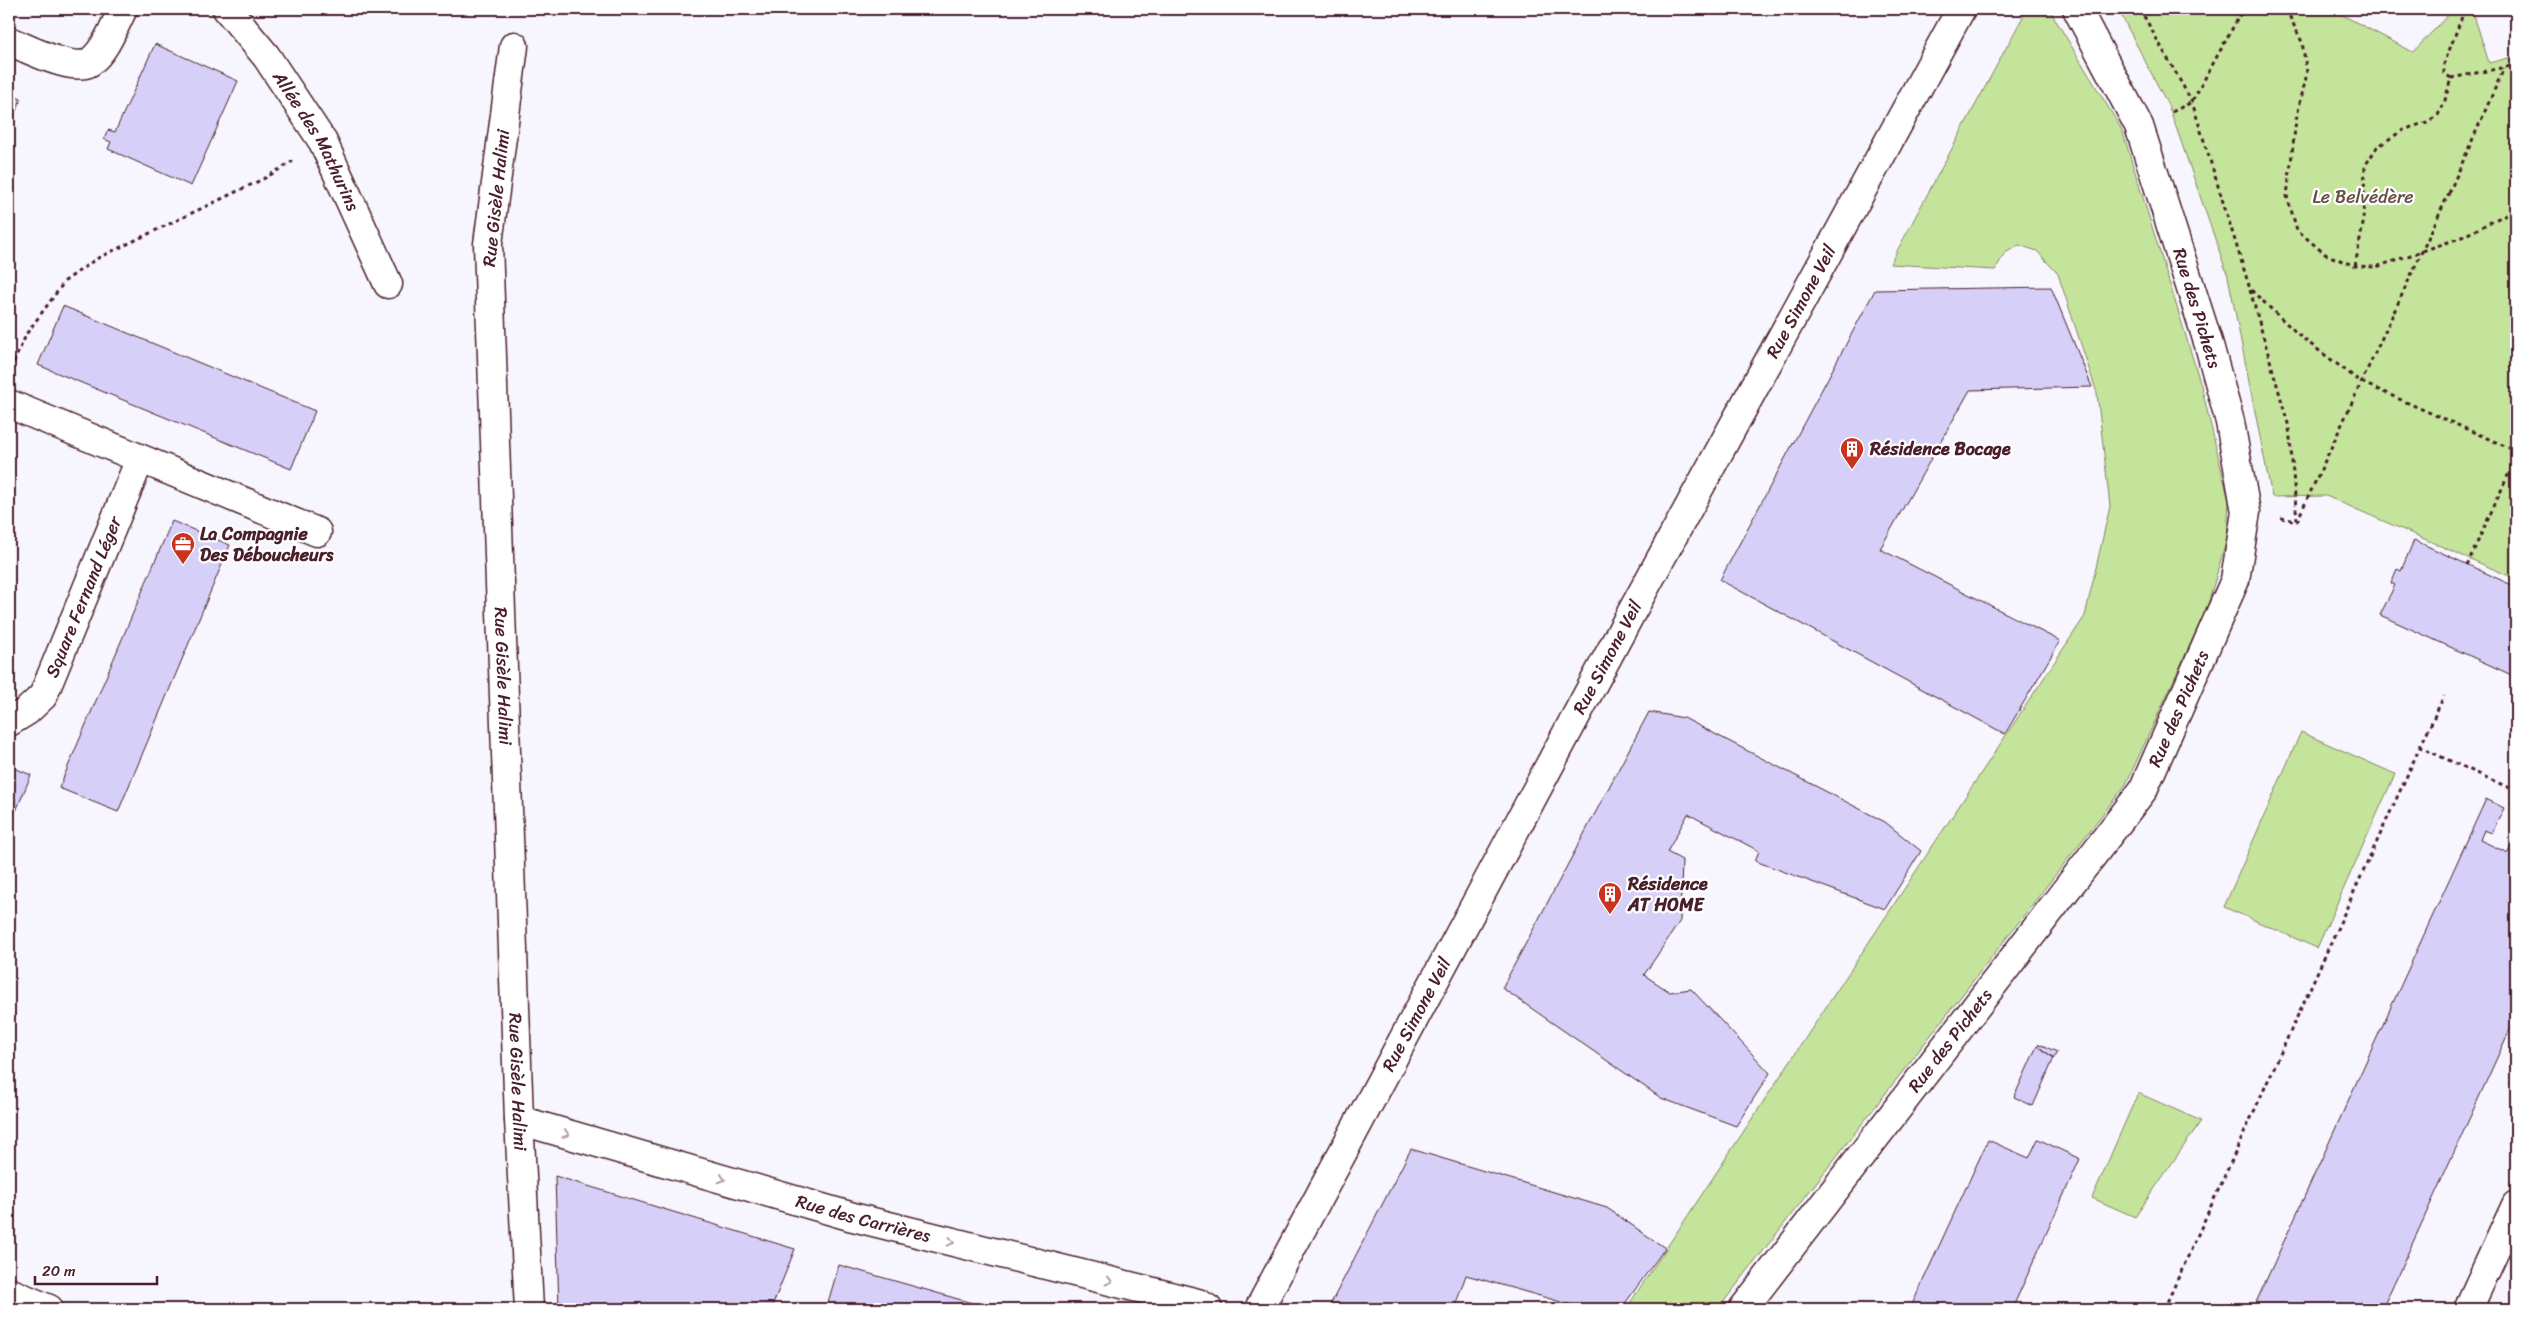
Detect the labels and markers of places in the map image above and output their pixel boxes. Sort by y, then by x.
place label: Résidence Bocage [1869,433,2011,465]
building icon: Résidence Bocage [1839,436,1865,470]
place label: La Compagnie Des Déboucheurs [200,518,334,571]
office icon: La Compagnie Des Déboucheurs [170,531,196,565]
place label: Résidence AT HOME [1627,868,1708,921]
building icon: Résidence AT HOME [1597,881,1623,915]

